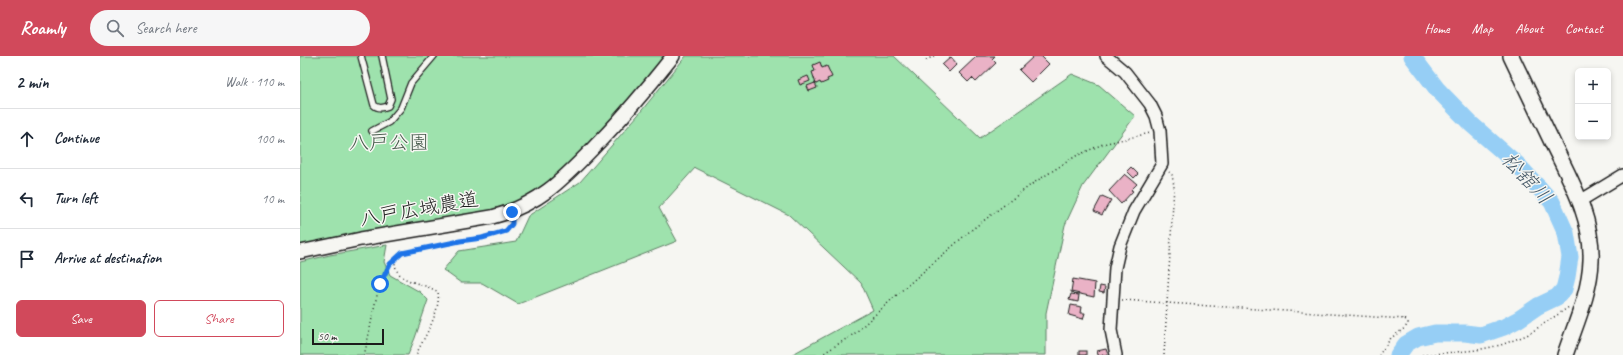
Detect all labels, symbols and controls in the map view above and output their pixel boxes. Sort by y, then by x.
search box [90,10,370,46]
text: Roamly [20,16,66,40]
icon: search [104,17,126,39]
text: Search here [136,19,197,38]
text: Home [1424,20,1450,37]
text: Map [1472,20,1493,37]
text: About [1515,20,1543,37]
text: Contact [1565,20,1603,37]
map controls [1575,68,1611,140]
button: + [1575,68,1611,104]
text: 2 min [16,72,49,93]
text: Walk · 110 m [225,74,284,90]
button: − [1575,104,1611,140]
icon: ahead [16,128,38,150]
text: Continue [54,129,99,148]
park label: 八戸公園 [349,130,429,155]
text: 100 m [256,131,284,147]
water label: 松舘川 [1496,146,1558,210]
street label: 八戸広域農道 [358,186,480,232]
icon: left [16,188,38,210]
text: Turn left [54,189,97,208]
text: 10 m [262,191,284,207]
route end [503,203,521,221]
icon: arrive [16,248,38,270]
text: Arrive at destination [54,249,161,268]
route start [371,275,389,293]
button: Save [16,300,146,337]
button: Share [154,300,284,337]
scale bar [312,327,384,346]
text: 50 m [318,329,337,343]

